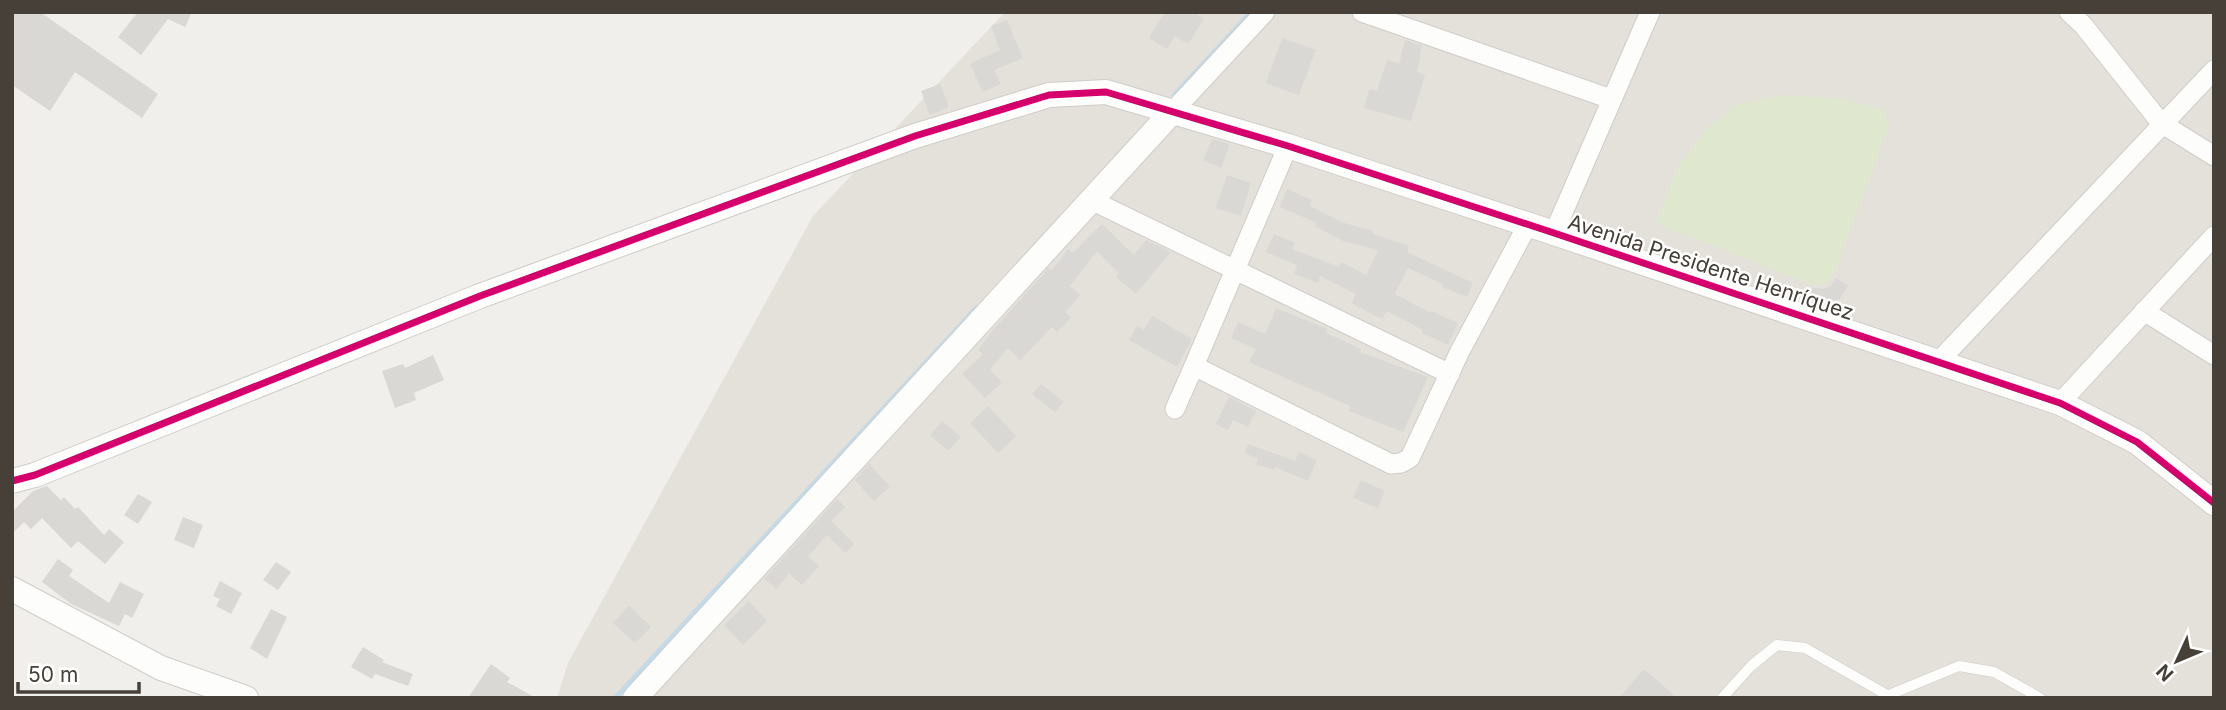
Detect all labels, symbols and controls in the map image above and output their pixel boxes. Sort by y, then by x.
street label: Avenida Presidente Henríquez [1565,209,1857,325]
north arrow [2142,626,2212,696]
scale bar [18,650,138,694]
text: N [2152,659,2178,686]
text: 50 m [28,662,78,687]

